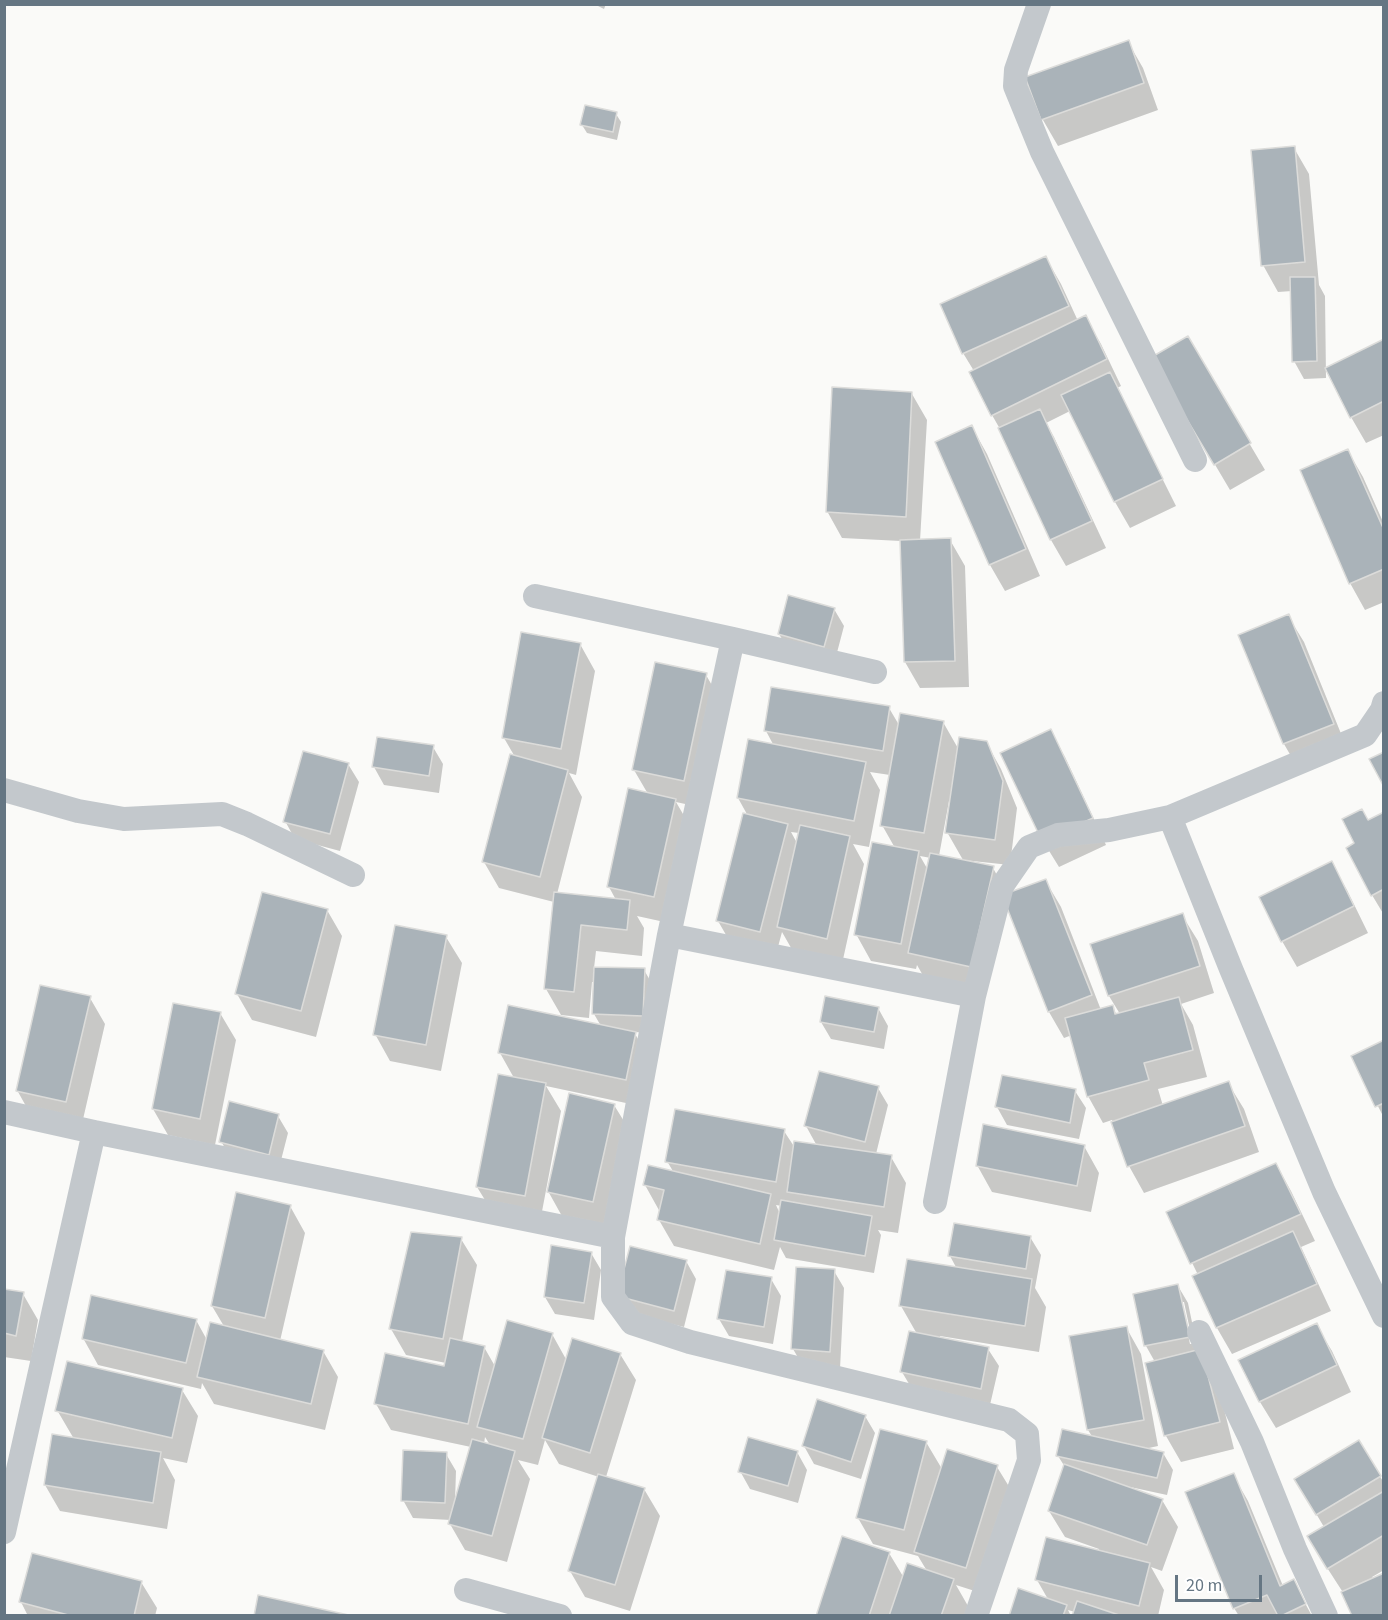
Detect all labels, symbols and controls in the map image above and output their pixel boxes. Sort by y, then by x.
scale bar [1178,1563,1265,1601]
text: 20 m [1186,1573,1222,1598]

